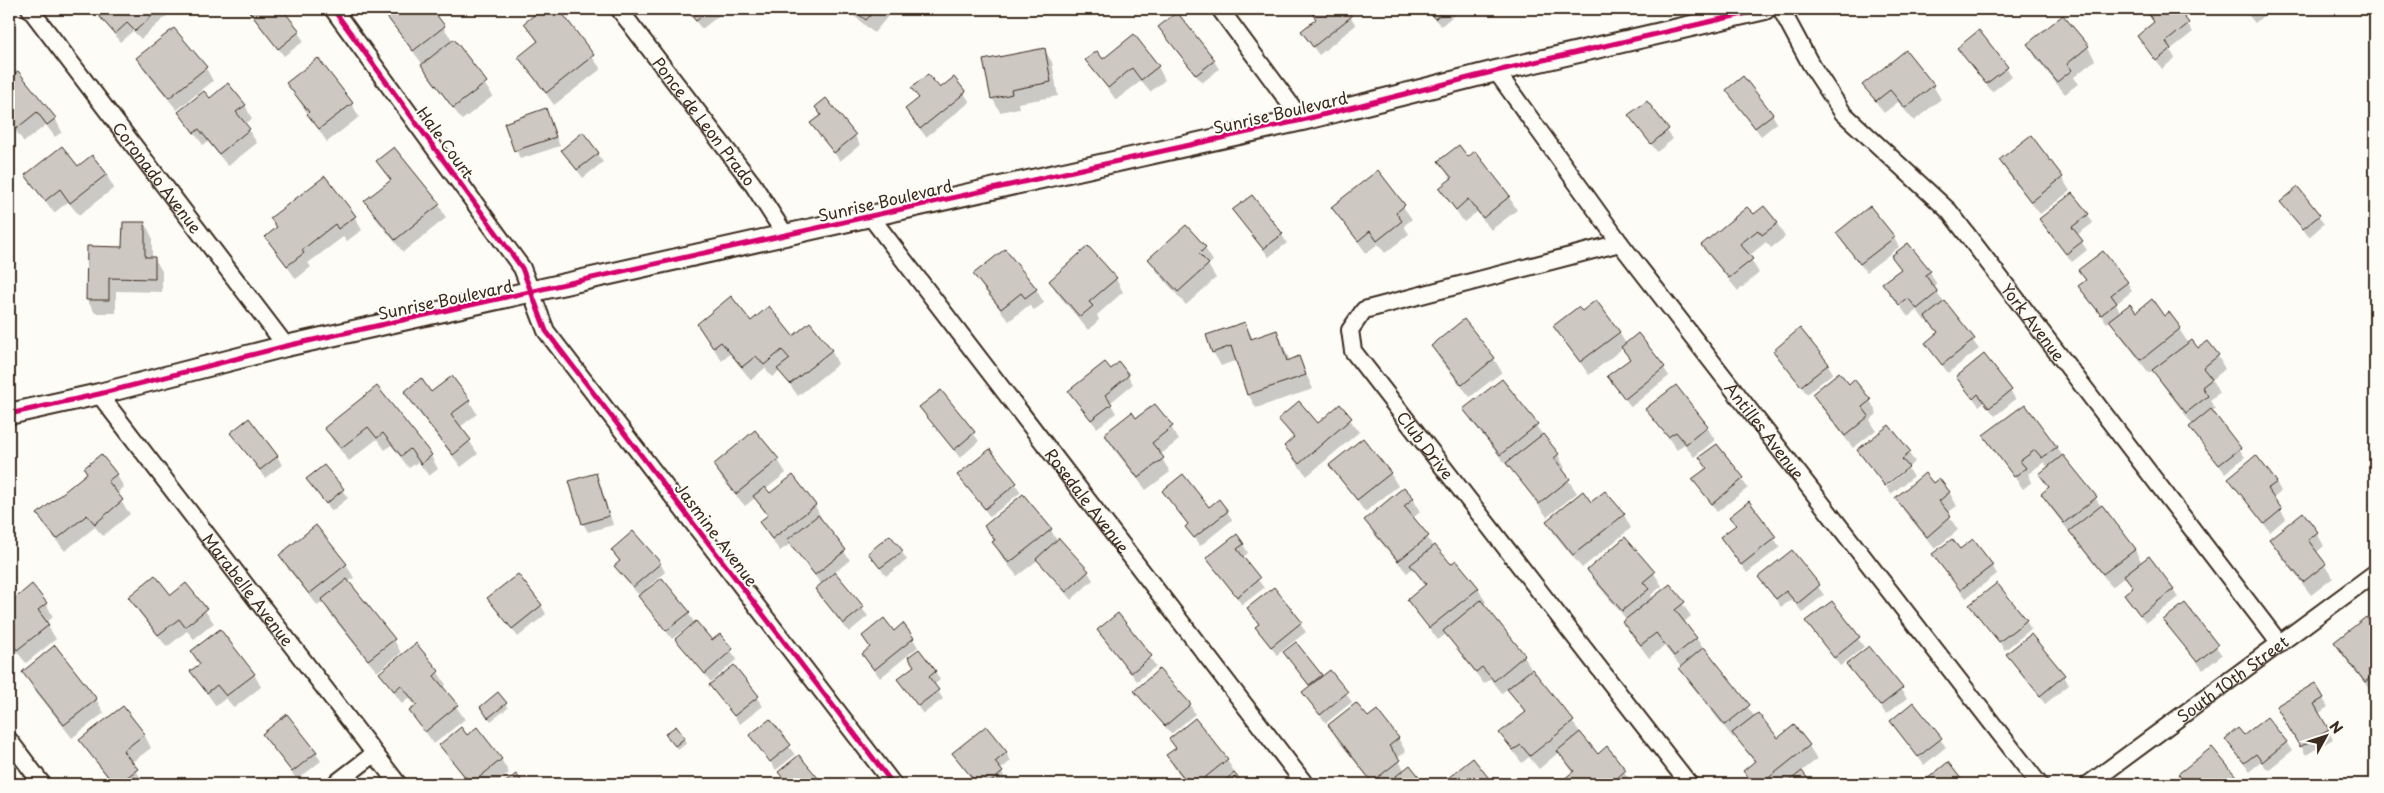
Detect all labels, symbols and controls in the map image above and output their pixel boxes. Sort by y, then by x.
street label: Ponce de Leon Prado [648,52,762,191]
street label: Sunrise Boulevard [1210,85,1350,139]
street label: Hale Court [412,101,481,183]
street label: Coronado Avenue [107,116,208,238]
street label: Sunrise Boulevard [815,173,955,227]
street label: Sunrise Boulevard [375,273,515,325]
street label: York Avenue [1996,278,2071,366]
street label: Antilles Avenue [1720,377,1811,484]
street label: Club Drive [1392,406,1460,484]
street label: Rosedale Avenue [1040,443,1136,558]
street label: Jasmine Avenue [670,477,764,591]
street label: Marabelle Avenue [198,528,300,651]
street label: South 10th Street [2172,629,2293,728]
north arrow [2302,710,2352,760]
text: N [2325,716,2348,738]

